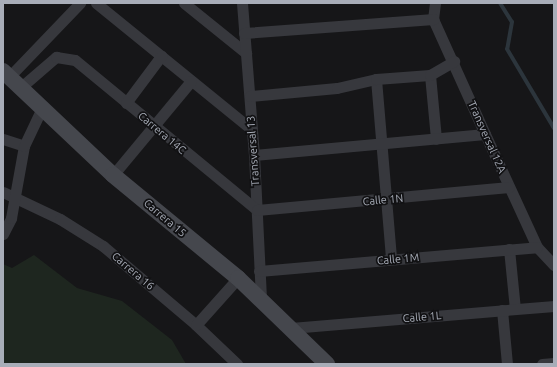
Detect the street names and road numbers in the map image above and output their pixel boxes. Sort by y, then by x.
street label: Transversal 12A [465,99,509,175]
street label: Carrera 14C [135,109,189,157]
street label: Transversal 13 [244,115,262,187]
street label: Calle 1N [362,192,404,208]
street label: Carrera 15 [141,196,189,240]
street label: Carrera 16 [109,249,157,293]
street label: Calle 1M [376,251,420,267]
street label: Calle 1L [402,309,442,325]

